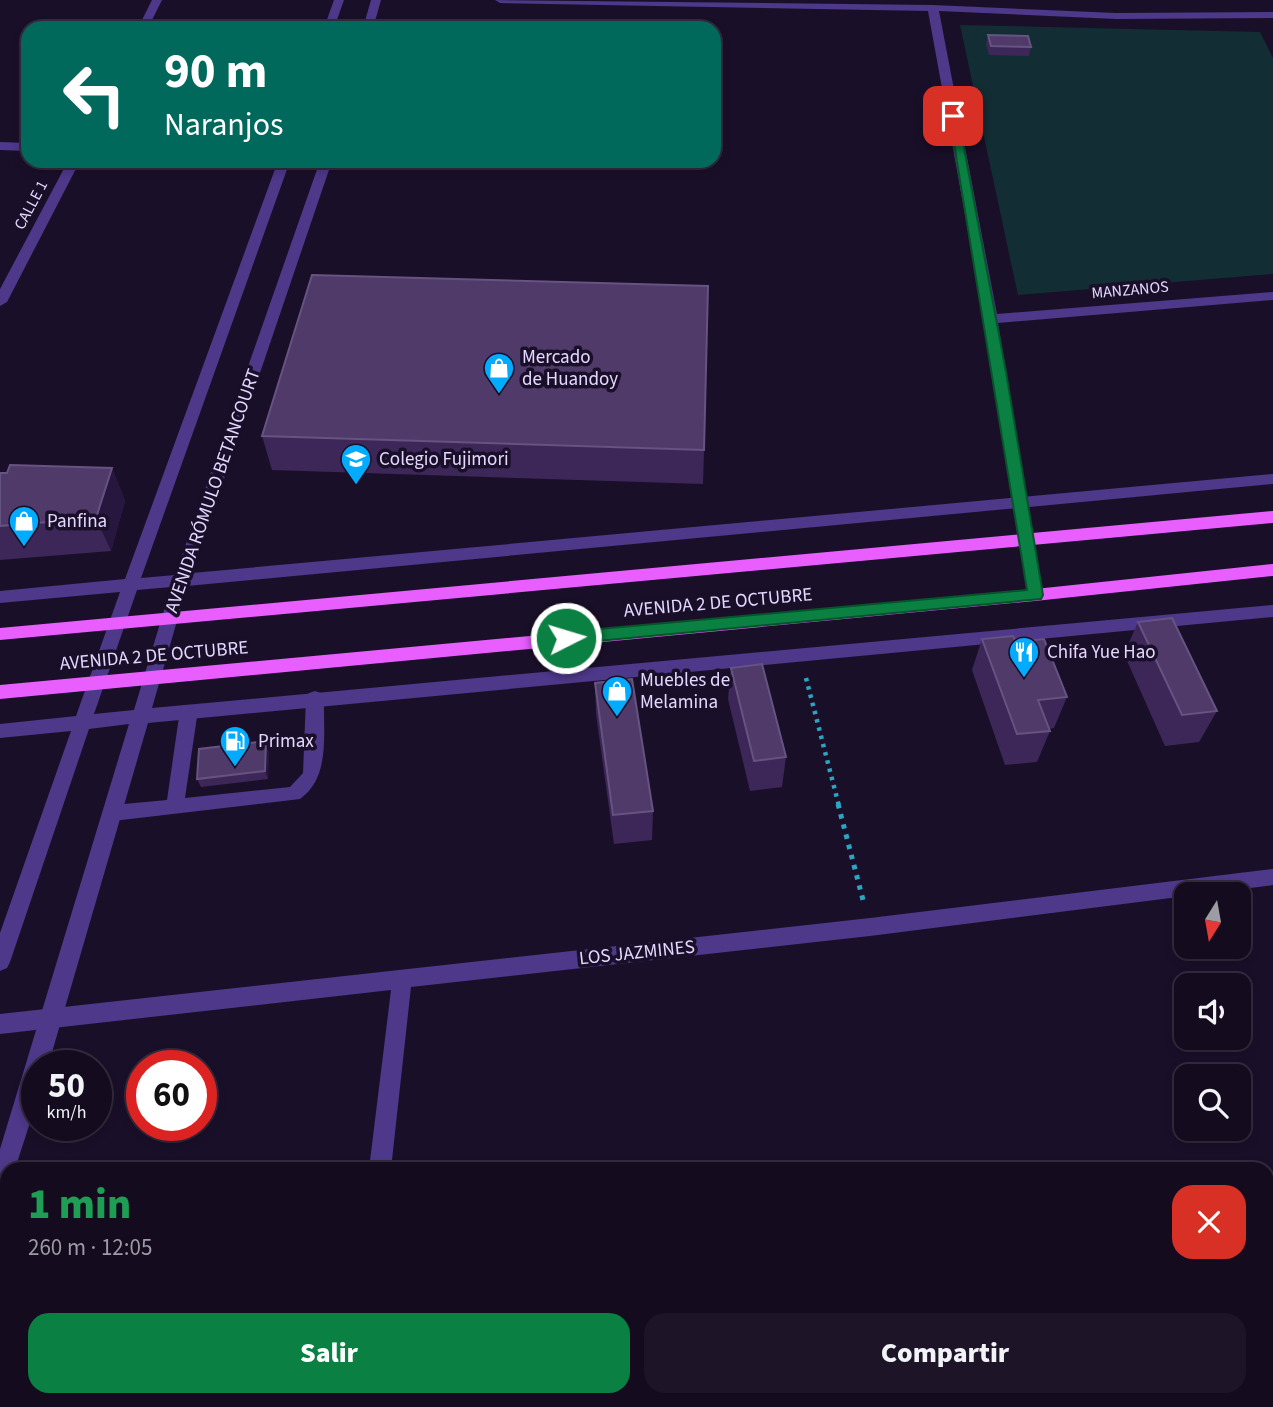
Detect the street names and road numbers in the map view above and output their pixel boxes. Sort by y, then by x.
street label: CALLE 1 [9,176,53,234]
street label: MANZANOS [1090,276,1170,304]
street label: AVENIDA RÓMULO BETANCOURT [158,365,268,617]
street label: AVENIDA 2 DE OCTUBRE [623,581,813,625]
street label: AVENIDA 2 DE OCTUBRE [59,634,249,678]
street label: LOS JAZMINES [578,934,696,972]

